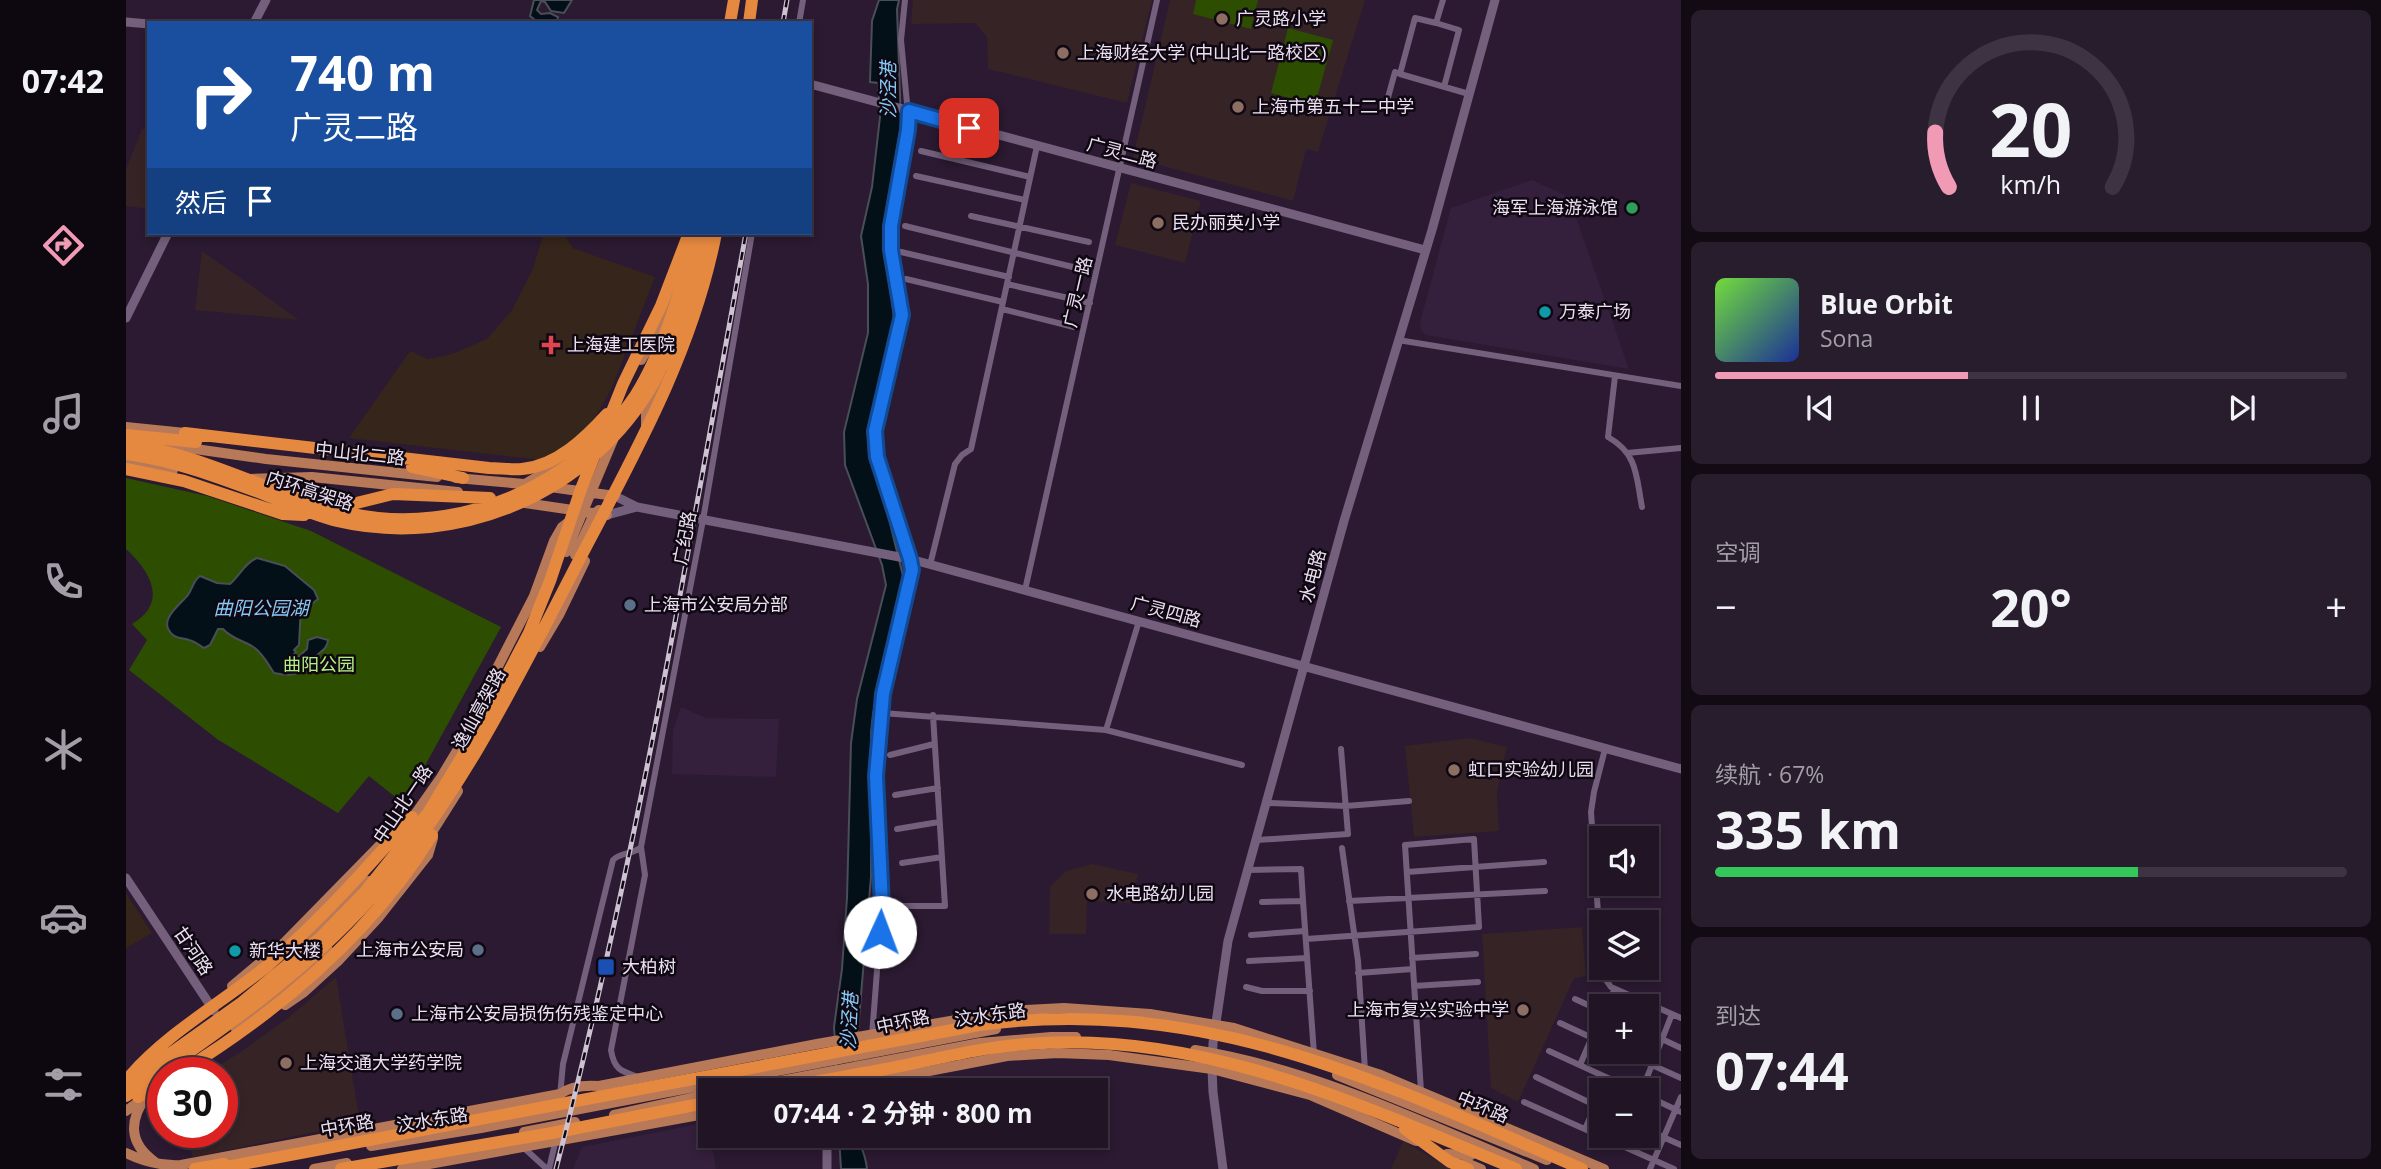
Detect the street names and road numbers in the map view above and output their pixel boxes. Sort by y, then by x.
street label: 广灵二路 [1084,131,1160,173]
street label: 广灵一路 [1057,254,1097,330]
street label: 中山北二路 [314,436,406,470]
street label: 内环高架路 [264,465,357,515]
street label: 广纪路 [667,509,701,567]
street label: 水电路 [1293,547,1331,605]
street label: 广灵四路 [1128,590,1204,632]
street label: 逸仙高架路 [446,663,510,754]
street label: 中山北一路 [367,759,437,847]
street label: 甘河路 [169,921,219,980]
street label: 汶水东路 [953,997,1027,1031]
street label: 中环路 [874,1004,932,1038]
street label: 中环路 [1454,1084,1513,1128]
street label: 汶水东路 [394,1102,469,1136]
street label: 中环路 [318,1109,375,1142]

